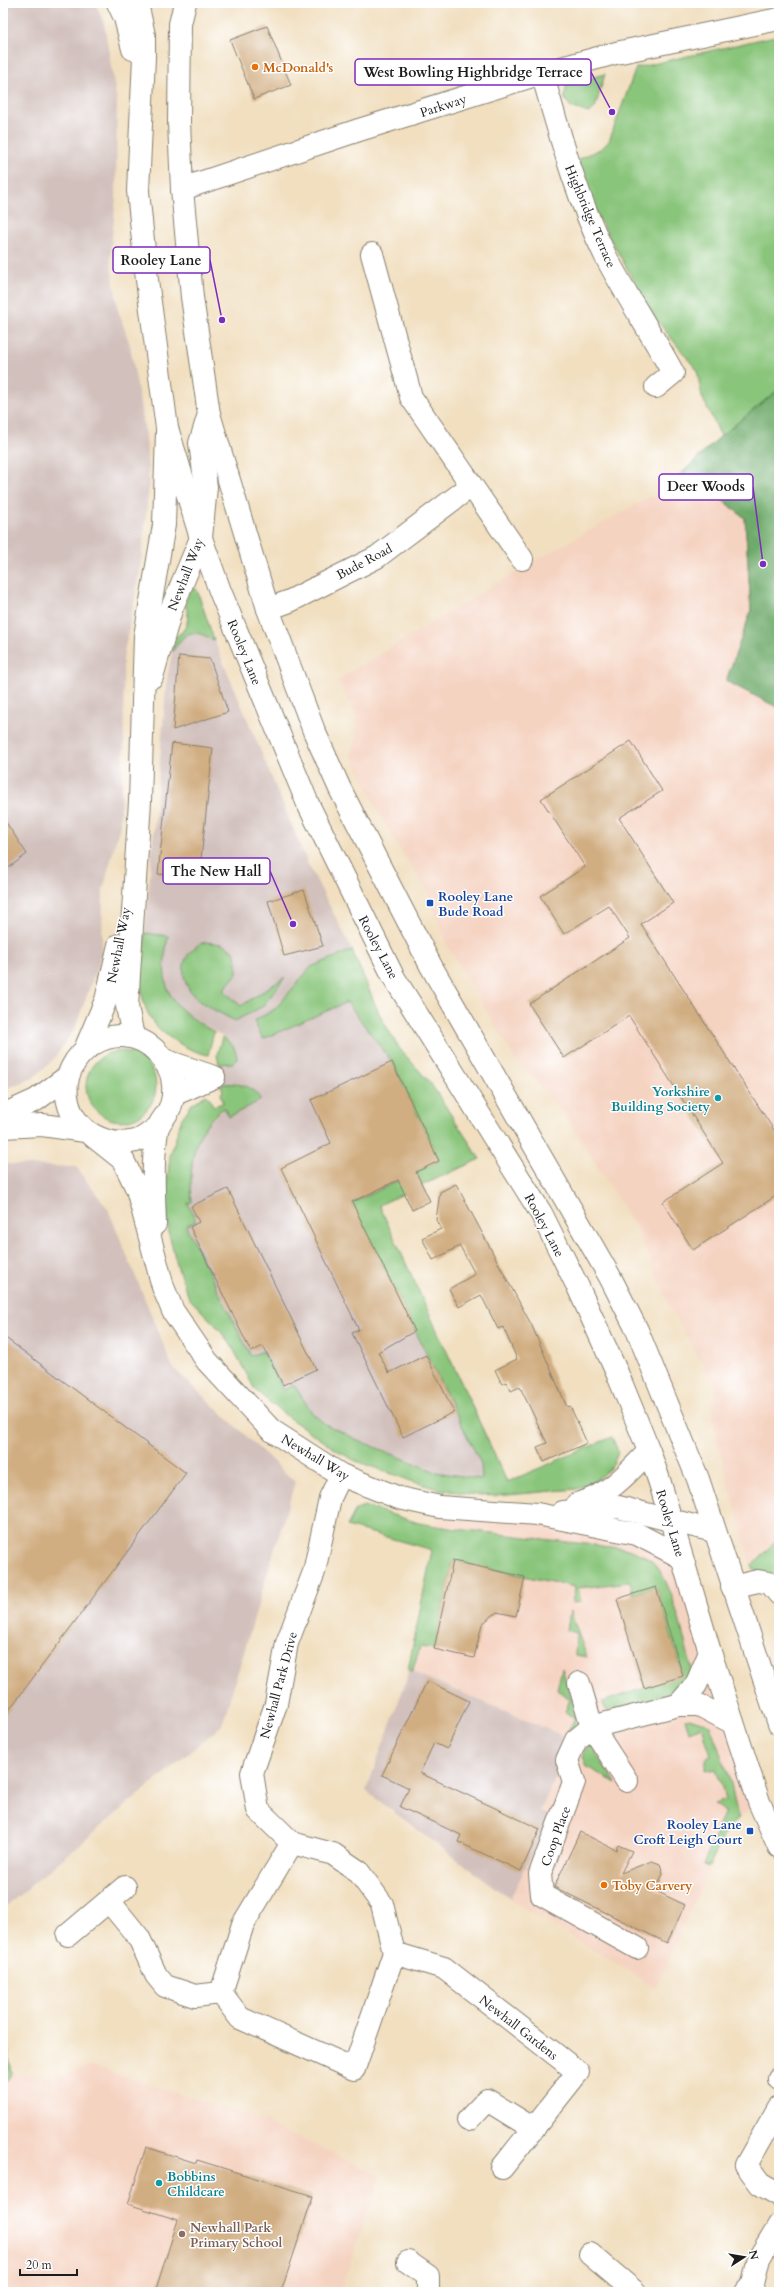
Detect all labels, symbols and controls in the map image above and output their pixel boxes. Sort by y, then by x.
place label: McDonald's [263,59,334,77]
callout: West Bowling Highbridge Terrace [355,59,591,85]
marker: McDonald's [250,62,260,72]
text: West Bowling Highbridge Terrace [362,63,583,82]
street label: Parkway [418,90,469,122]
street label: Highbridge Terrace [560,162,620,271]
callout: Rooley Lane [113,247,210,273]
text: Rooley Lane [120,251,202,270]
callout: Deer Woods [659,474,753,500]
text: Deer Woods [667,477,745,496]
street label: Newhall Way [164,535,208,614]
street label: Bude Road [333,540,396,584]
street label: Rooley Lane [223,617,265,688]
callout: The New Hall [163,858,270,884]
text: The New Hall [170,862,262,881]
place label: Rooley Lane Bude Road [438,888,513,921]
marker: Rooley Lane Bude Road [425,898,435,908]
street label: Newhall Way [103,905,135,985]
street label: Rooley Lane [354,913,402,982]
place label: Yorkshire Building Society [611,1083,711,1116]
marker: Yorkshire Building Society [713,1093,723,1103]
street label: Rooley Lane [520,1191,568,1260]
street label: Newhall Way [278,1430,353,1485]
street label: Rooley Lane [651,1487,689,1559]
street label: Newhall Park Drive [256,1630,302,1741]
street label: Coop Place [537,1804,575,1869]
place label: Rooley Lane Croft Leigh Court [633,1816,742,1849]
marker: Rooley Lane Croft Leigh Court [745,1826,755,1836]
place label: Toby Carvery [612,1877,693,1895]
marker: Toby Carvery [599,1880,609,1890]
street label: Newhall Gardens [475,1991,562,2064]
place label: Bobbins Childcare [167,2168,225,2201]
marker: Bobbins Childcare [154,2178,164,2188]
place label: Newhall Park Primary School [190,2219,283,2252]
marker: Newhall Park Primary School [177,2229,187,2239]
north arrow [724,2237,764,2277]
text: N [745,2249,762,2262]
scale bar [20,2251,77,2277]
text: 20 m [26,2257,53,2273]

